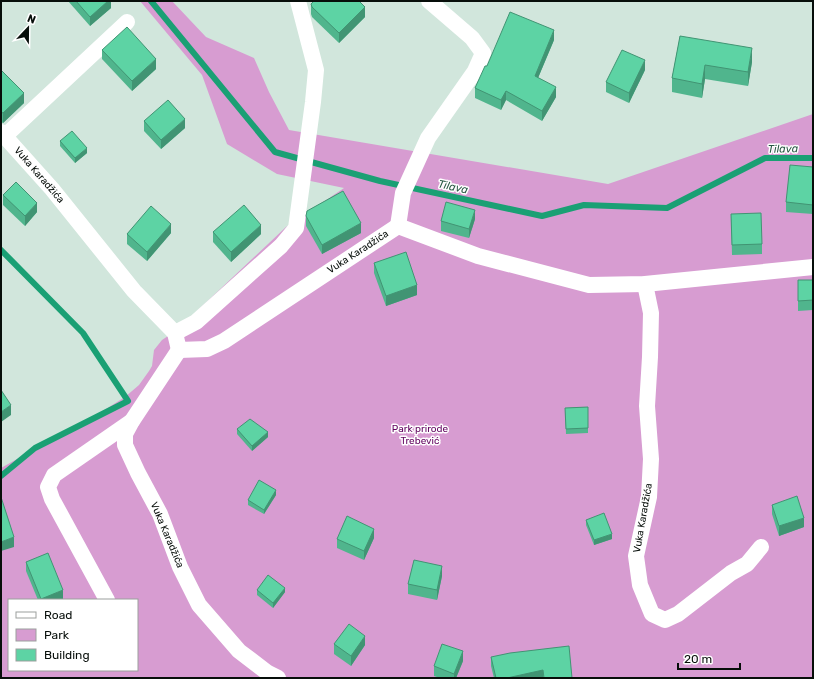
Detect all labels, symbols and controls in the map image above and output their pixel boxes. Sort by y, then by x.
north arrow [8,8,48,48]
text: N [25,12,38,27]
water label: Tilava [768,142,799,156]
street label: Vuka Karadžića [11,144,67,206]
water label: Tilava [437,177,470,197]
street label: Vuka Karadžića [325,228,391,276]
park label: Park prirode Trebević [392,423,449,447]
street label: Vuka Karadžića [631,482,655,554]
street label: Vuka Karadžića [148,500,186,570]
legend [8,599,138,671]
text: Road [44,608,72,622]
text: Park [44,628,70,642]
scale bar [678,645,740,671]
text: Building [44,648,90,662]
text: 20 m [684,652,712,666]

